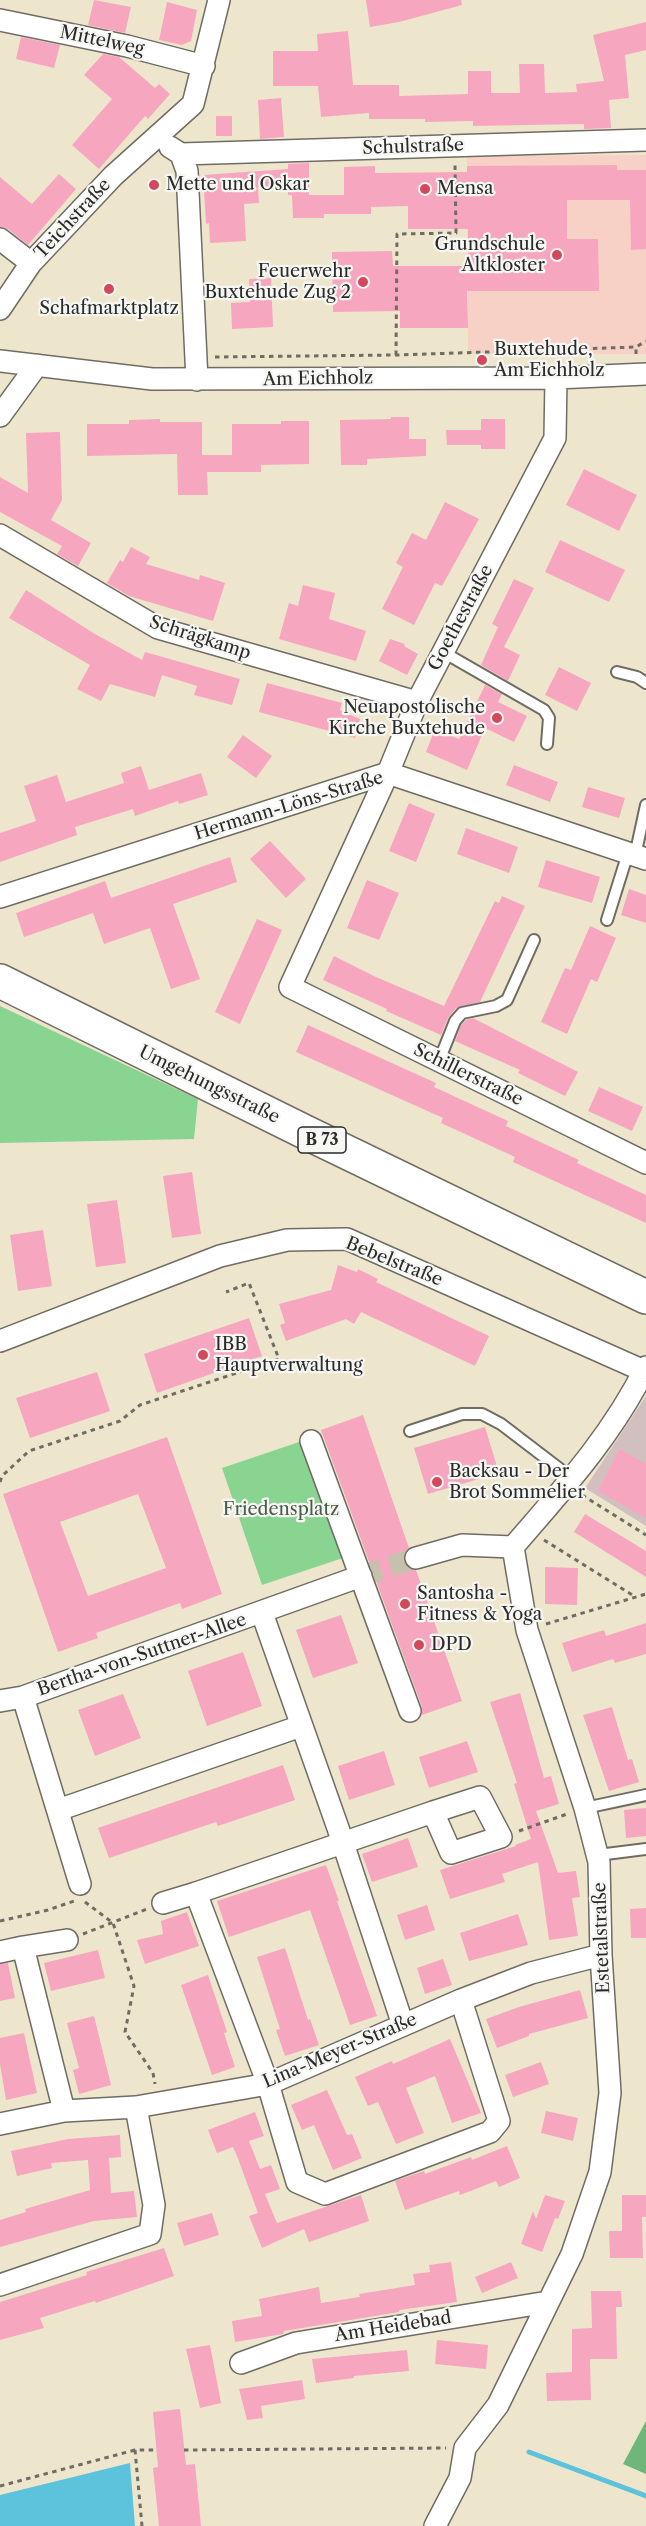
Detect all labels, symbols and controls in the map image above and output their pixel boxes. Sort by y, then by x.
street label: Mittelweg [58,22,146,60]
street label: Schulstraße [362,134,464,160]
street label: Teichstraße [30,174,116,264]
place label: Mette und Oskar [166,174,309,196]
marker: Mette und Oskar [147,178,161,192]
place label: Mensa [437,178,493,200]
marker: Mensa [418,182,432,196]
place label: Grundschule Altkloster [435,234,545,276]
marker: Grundschule Altkloster [550,248,564,262]
place label: Feuerwehr Buxtehude Zug 2 [204,261,351,304]
marker: Feuerwehr Buxtehude Zug 2 [356,275,370,289]
marker: Schafmarktplatz [102,282,116,296]
place label: Schafmarktplatz [39,298,179,320]
place label: Buxtehude, Am Eichholz [494,339,604,382]
marker: Buxtehude, Am Eichholz [475,353,489,367]
street label: Am Eichholz [263,367,373,391]
street label: Goethestraße [424,561,498,675]
street label: Schrägkamp [147,611,253,665]
place label: Neuapostolische Kirche Buxtehude [329,697,485,740]
marker: Neuapostolische Kirche Buxtehude [490,711,504,725]
street label: Hermann-Löns-Straße [192,767,386,845]
street label: Schillerstraße [410,1039,526,1111]
street label: Umgehungsstraße [135,1041,283,1129]
road number: B 73 [298,1127,346,1153]
street label: Bebelstraße [342,1233,446,1291]
place label: IBB Hauptverwaltung [215,1334,363,1376]
marker: IBB Hauptverwaltung [196,1348,210,1362]
place label: Backsau - Der Brot Sommelier [449,1461,585,1504]
marker: Backsau - Der Brot Sommelier [430,1475,444,1489]
park label: Friedensplatz [223,1499,339,1521]
place label: Santosha - Fitness & Yoga [417,1583,542,1626]
marker: Santosha - Fitness & Yoga [398,1597,412,1611]
street label: Bertha-von-Suttner-Allee [35,1609,249,1701]
place label: DPD [431,1634,472,1656]
marker: DPD [412,1638,426,1652]
street label: Estetalstraße [589,1882,615,1994]
street label: Lina-Meyer-Straße [260,2009,420,2093]
street label: Am Heidebad [333,2307,453,2347]

